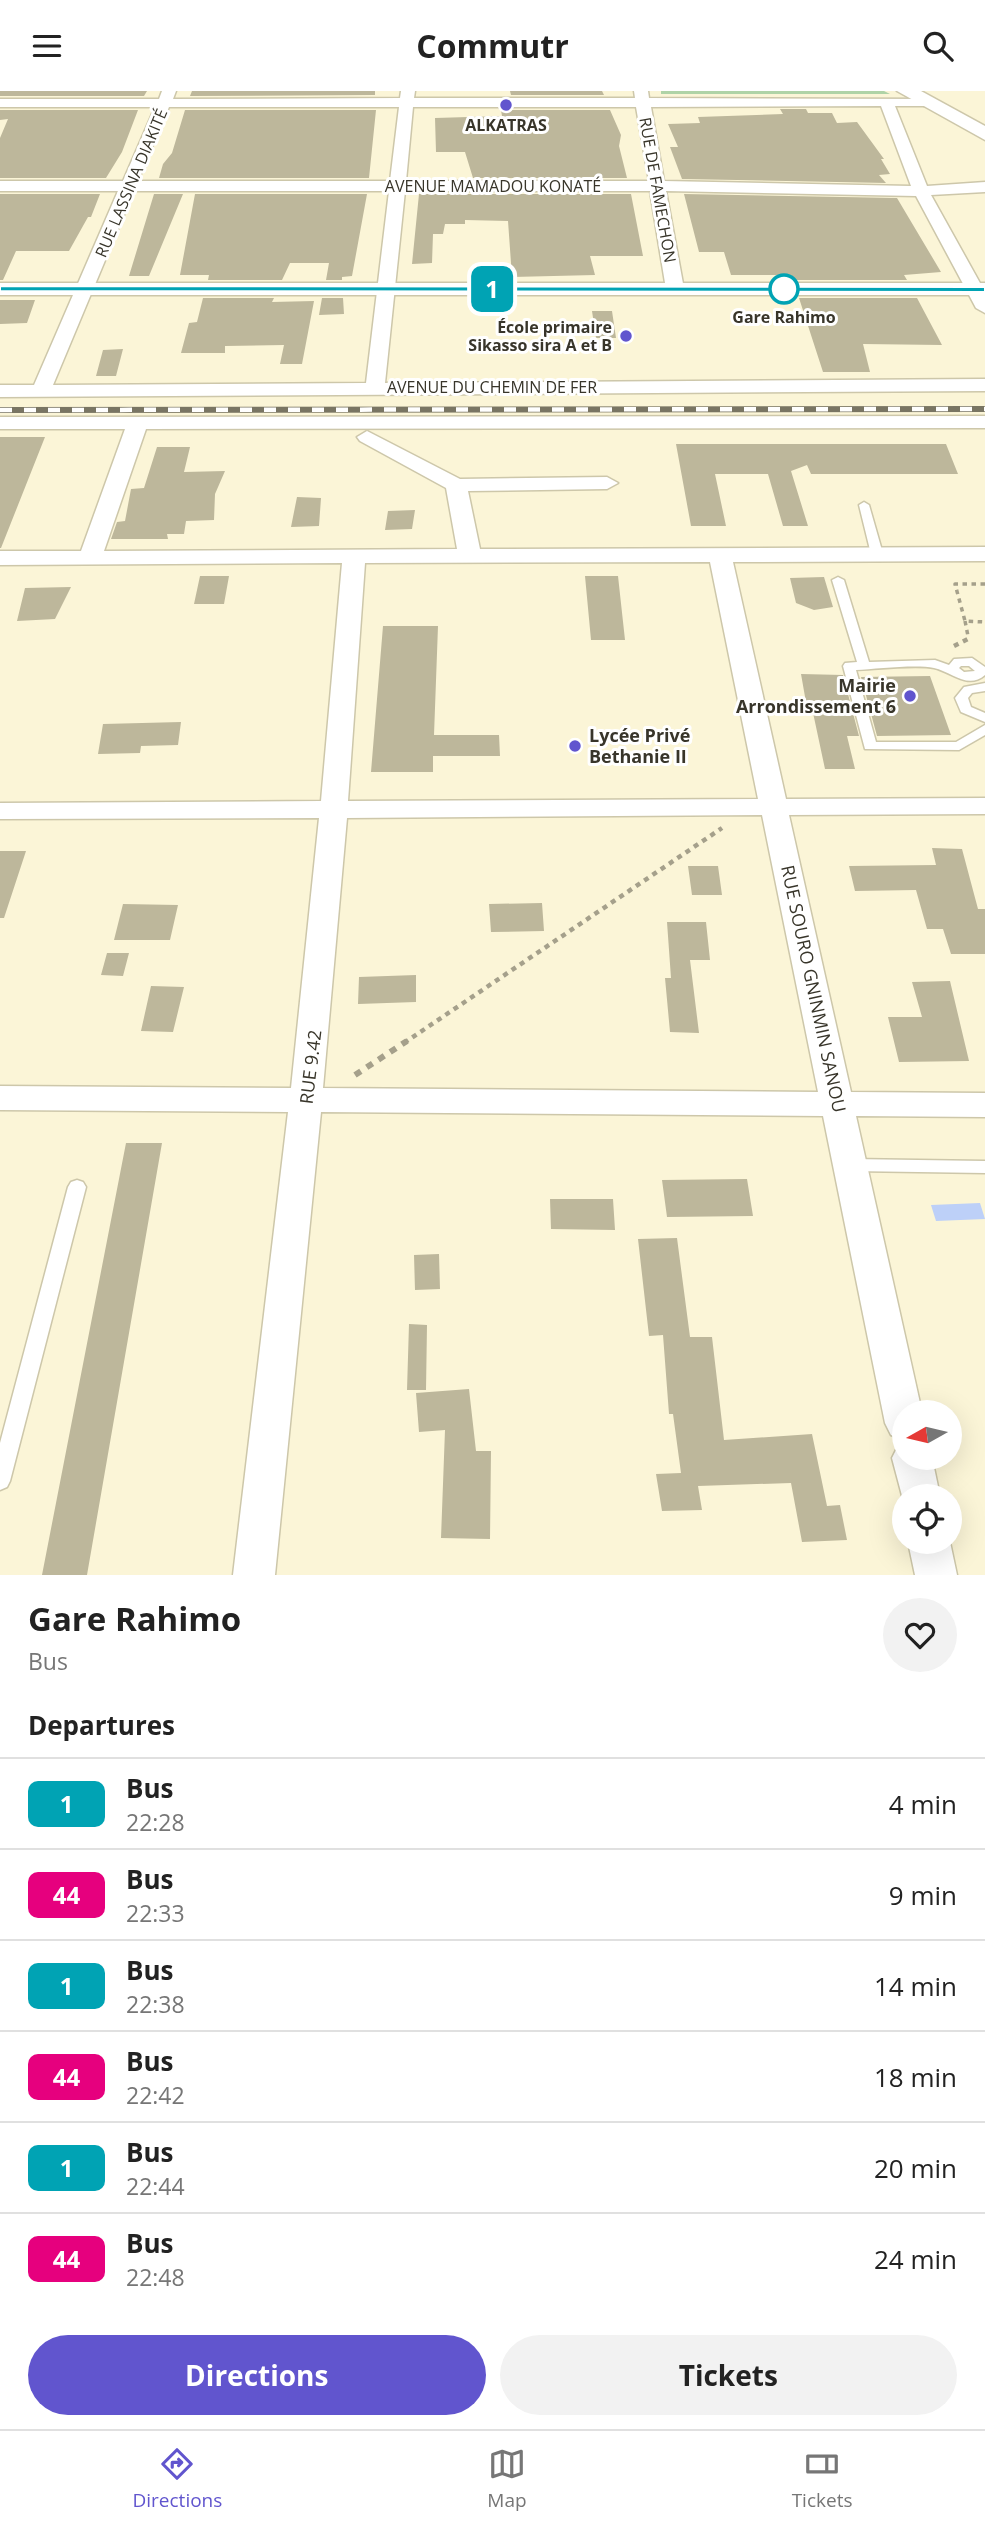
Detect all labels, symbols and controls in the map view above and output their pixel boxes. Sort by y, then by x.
text: Commutr [416,24,569,67]
icon: menu [28,27,66,65]
icon: search [919,27,957,65]
marker: ALKATRAS [498,97,514,113]
street label: RUE LASSINA DIAKITÉ [90,105,172,261]
place label: ALKATRAS [465,114,547,136]
street label: RUE DE FAMECHON [634,116,682,264]
street label: AVENUE MAMADOU KONATÉ [385,175,601,197]
line badge: 1 [469,266,515,312]
text: 1 [485,272,499,305]
marker: Gare Rahimo [769,274,799,304]
place label: Gare Rahimo [732,306,836,328]
place label: École primaire Sikasso sira A et B [468,316,612,356]
marker: École primaire Sikasso sira A et B [618,328,634,344]
street label: AVENUE DU CHEMIN DE FER [387,376,597,398]
place label: Mairie Arrondissement 6 [736,673,896,718]
marker: Mairie Arrondissement 6 [902,688,918,704]
place label: Lycée Privé Bethanie II [589,723,690,768]
marker: Lycée Privé Bethanie II [567,738,583,754]
street label: RUE SOURO GNINMIN SANOU [776,863,852,1115]
street label: RUE 9.42 [294,1028,326,1105]
north arrow [892,1400,962,1470]
map controls [892,1400,962,1554]
button: locate [892,1484,962,1554]
text: Gare Rahimo [28,1596,241,1641]
button: heart [883,1598,957,1672]
text: Bus [28,1645,68,1677]
text: Departures [28,1707,175,1743]
text: Bus [126,1770,173,1806]
text: 4 min [889,1786,957,1822]
text: 1 [60,1787,73,1820]
text: 22:28 [126,1806,185,1838]
text: Bus [126,1861,173,1897]
text: 9 min [889,1877,957,1913]
text: 44 [53,1878,80,1911]
text: 22:33 [126,1897,185,1929]
text: Bus [126,1952,173,1988]
text: 14 min [874,1968,957,2004]
text: 1 [60,1969,73,2002]
text: 22:38 [126,1988,185,2020]
text: Bus [126,2043,173,2079]
text: 18 min [874,2059,957,2095]
text: 44 [53,2060,80,2093]
text: 22:42 [126,2079,185,2111]
text: Bus [126,2134,173,2170]
text: 20 min [874,2150,957,2186]
text: 1 [60,2151,73,2184]
text: 22:44 [126,2170,185,2202]
text: Bus [126,2225,173,2261]
text: 24 min [874,2241,957,2277]
text: 44 [53,2242,80,2275]
text: 22:48 [126,2261,185,2293]
button: Directions [28,2335,486,2415]
button: Tickets [500,2335,957,2415]
tab: Directions [133,2445,222,2513]
tab: Map [487,2445,527,2513]
tab: Tickets [792,2445,852,2513]

